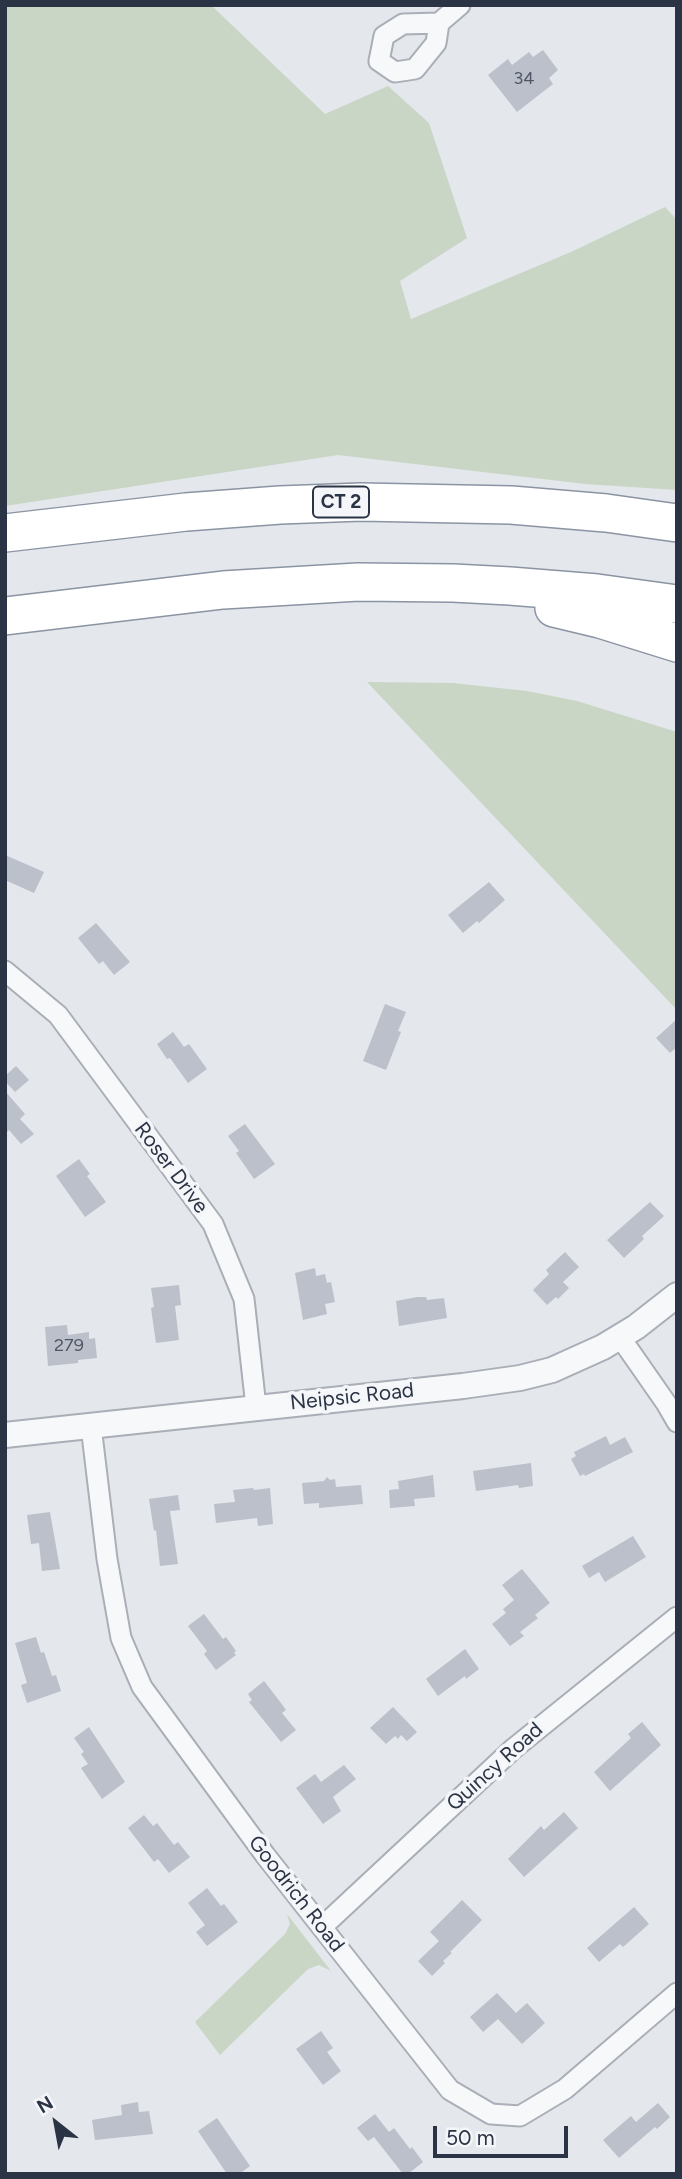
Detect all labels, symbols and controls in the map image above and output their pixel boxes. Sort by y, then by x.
house number: 34 [514,68,534,90]
road number: CT 2 [313,486,369,517]
street label: Roser Drive [129,1118,213,1218]
house number: 279 [54,1335,84,1357]
street label: Neipsic Road [289,1378,415,1416]
street label: Quincy Road [442,1717,548,1817]
street label: Goodrich Road [243,1831,349,1957]
north arrow [21,2088,91,2158]
text: N [33,2091,57,2118]
scale bar [437,2112,572,2156]
text: 50 m [446,2125,495,2150]

